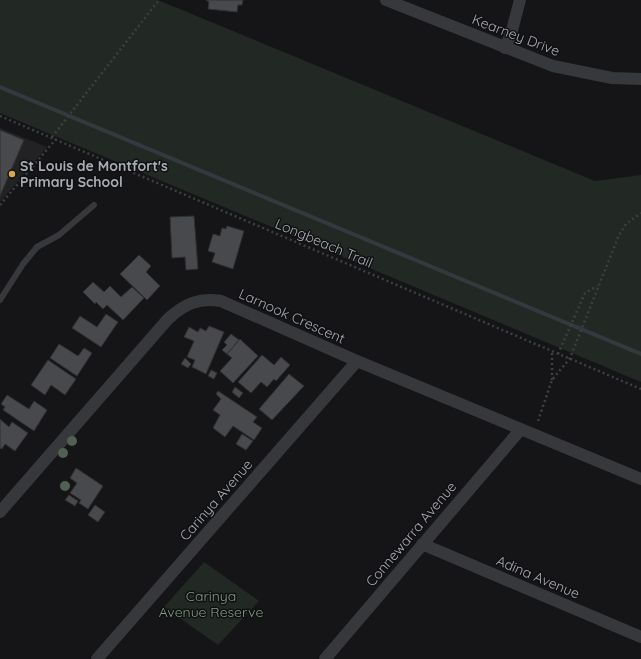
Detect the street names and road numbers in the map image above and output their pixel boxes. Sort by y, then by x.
street label: Kearney Drive [470,10,562,60]
street label: Longbeach Trail [273,214,375,272]
street label: Larnook Crescent [236,285,348,348]
street label: Carinya Avenue [176,455,256,544]
street label: Connewarra Avenue [362,478,460,590]
street label: Adina Avenue [494,551,582,603]

